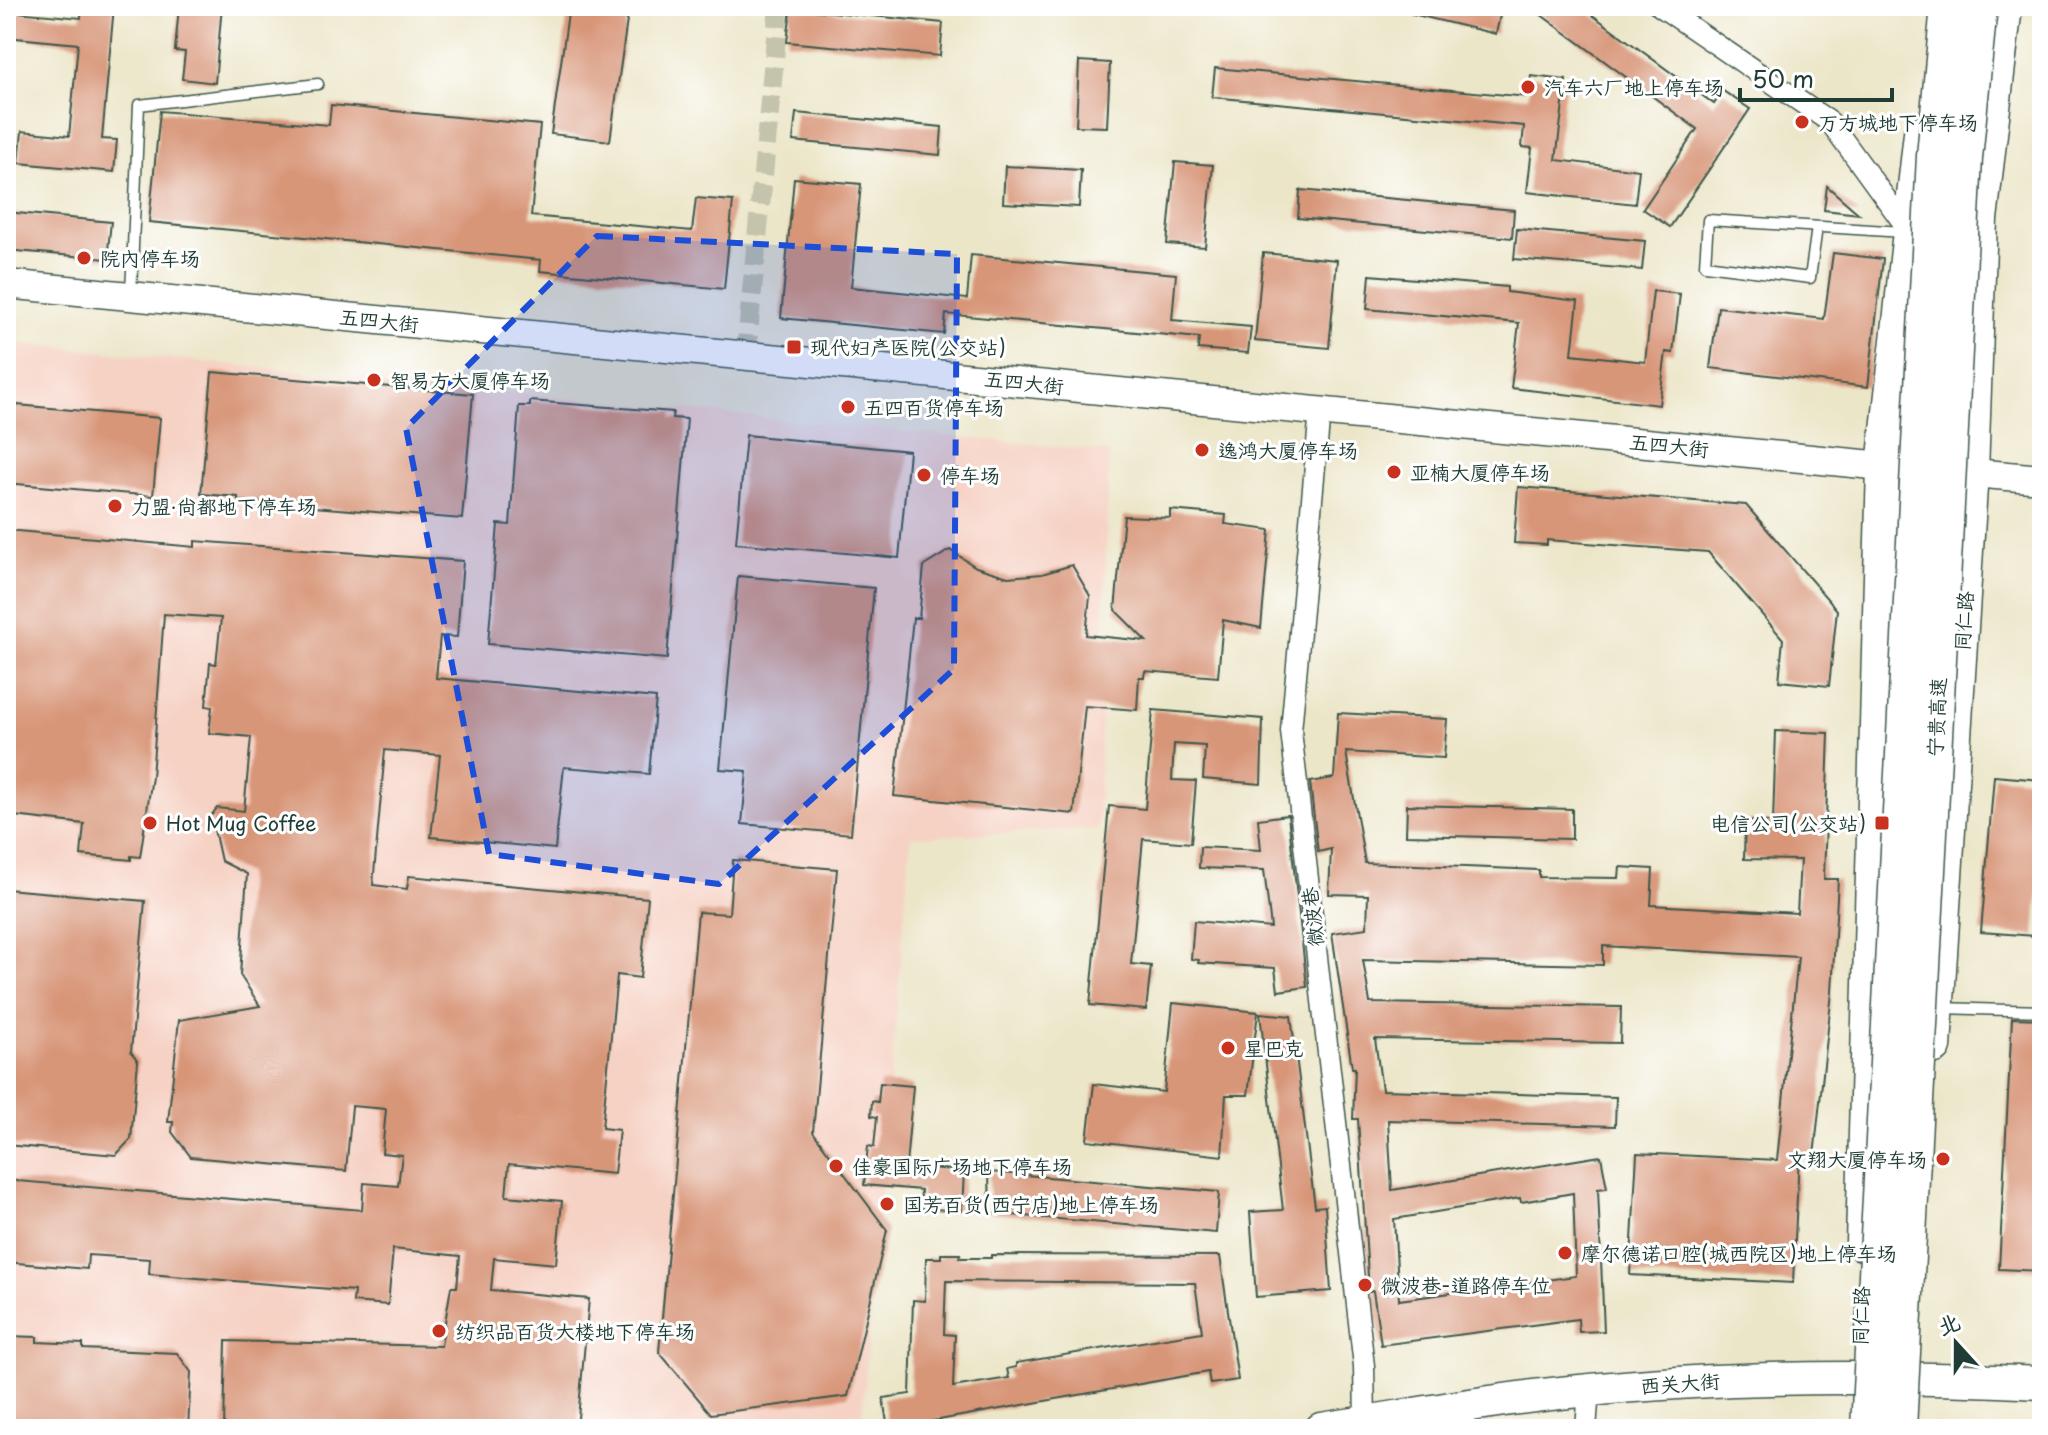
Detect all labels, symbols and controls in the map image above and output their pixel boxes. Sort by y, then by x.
scale bar [1740,52,1892,102]
text: 50 m [1752,60,1814,96]
place label: 汽车六厂地上停车场 [1544,72,1724,102]
marker: 汽车六厂地上停车场 [1519,78,1537,96]
place label: 万方城地下停车场 [1818,107,1978,137]
marker: 万方城地下停车场 [1793,113,1811,131]
place label: 院内停车场 [100,243,200,273]
marker: 院内停车场 [75,249,93,267]
street label: 五四大街 [338,301,420,339]
place label: 现代妇产医院(公交站) [810,332,1006,362]
marker: 现代妇产医院(公交站) [785,338,803,356]
street label: 五四大街 [983,363,1065,401]
place label: 智易方大厦停车场 [390,365,550,395]
marker: 智易方大厦停车场 [365,371,383,389]
place label: 五四百货停车场 [864,392,1004,422]
marker: 五四百货停车场 [839,398,857,416]
street label: 五四大街 [1628,426,1710,464]
place label: 逸鸿大厦停车场 [1218,435,1358,465]
marker: 逸鸿大厦停车场 [1193,441,1211,459]
place label: 亚楠大厦停车场 [1410,457,1550,487]
place label: 停车场 [940,460,1000,490]
marker: 亚楠大厦停车场 [1385,463,1403,481]
marker: 停车场 [915,466,933,484]
place label: 力盟·尚都地下停车场 [131,491,317,521]
marker: 力盟·尚都地下停车场 [106,497,124,515]
street label: 同仁路 [1946,589,1980,652]
street label: 宁贵高速 [1919,676,1953,758]
place label: Hot Mug Coffee [166,808,317,838]
place label: 电信公司(公交站) [1710,808,1866,838]
marker: Hot Mug Coffee [141,814,159,832]
marker: 电信公司(公交站) [1873,814,1891,832]
street label: 微波巷 [1293,884,1331,949]
place label: 星巴克 [1244,1033,1304,1063]
marker: 星巴克 [1219,1039,1237,1057]
place label: 文翔大厦停车场 [1787,1144,1927,1174]
marker: 文翔大厦停车场 [1934,1150,1952,1168]
place label: 佳豪国际广场地下停车场 [852,1151,1072,1181]
marker: 佳豪国际广场地下停车场 [827,1157,845,1175]
place label: 国芳百货(西宁店)地上停车场 [903,1189,1159,1219]
marker: 国芳百货(西宁店)地上停车场 [878,1195,896,1213]
place label: 摩尔德诺口腔(城西院区)地上停车场 [1581,1238,1897,1268]
marker: 摩尔德诺口腔(城西院区)地上停车场 [1556,1244,1574,1262]
place label: 微波巷-道路停车位 [1381,1270,1551,1300]
marker: 微波巷-道路停车位 [1356,1276,1374,1294]
street label: 同仁路 [1844,1284,1876,1347]
north arrow [1916,1303,1996,1383]
text: 北 [1932,1304,1964,1342]
place label: 纺织品百货大楼地下停车场 [455,1316,695,1346]
marker: 纺织品百货大楼地下停车场 [430,1322,448,1340]
street label: 西关大街 [1639,1365,1721,1401]

